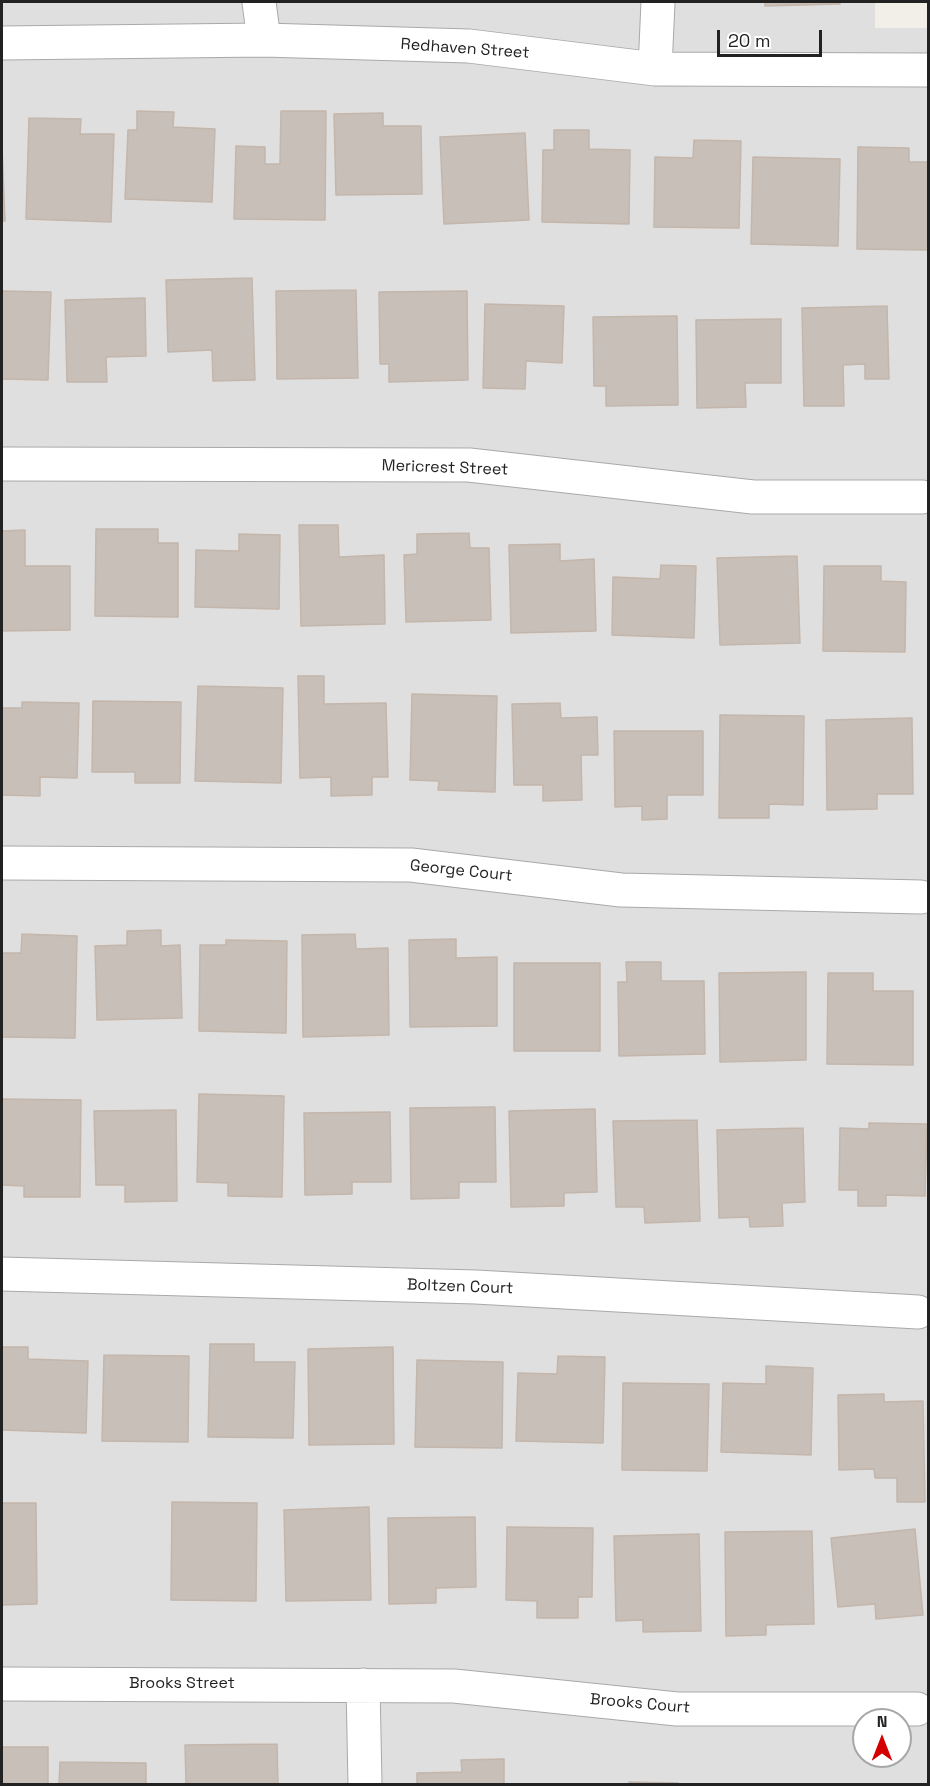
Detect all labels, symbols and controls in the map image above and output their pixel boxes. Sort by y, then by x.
scale bar [720,18,825,56]
text: 20 m [728,29,771,52]
street label: Redhaven Street [400,35,530,63]
street label: Mericrest Street [381,456,509,480]
street label: George Court [409,856,513,886]
street label: Boltzen Court [406,1276,514,1298]
street label: Brooks Street [129,1674,235,1694]
street label: Brooks Court [589,1690,691,1718]
north arrow [852,1708,912,1768]
text: N [877,1711,887,1732]

